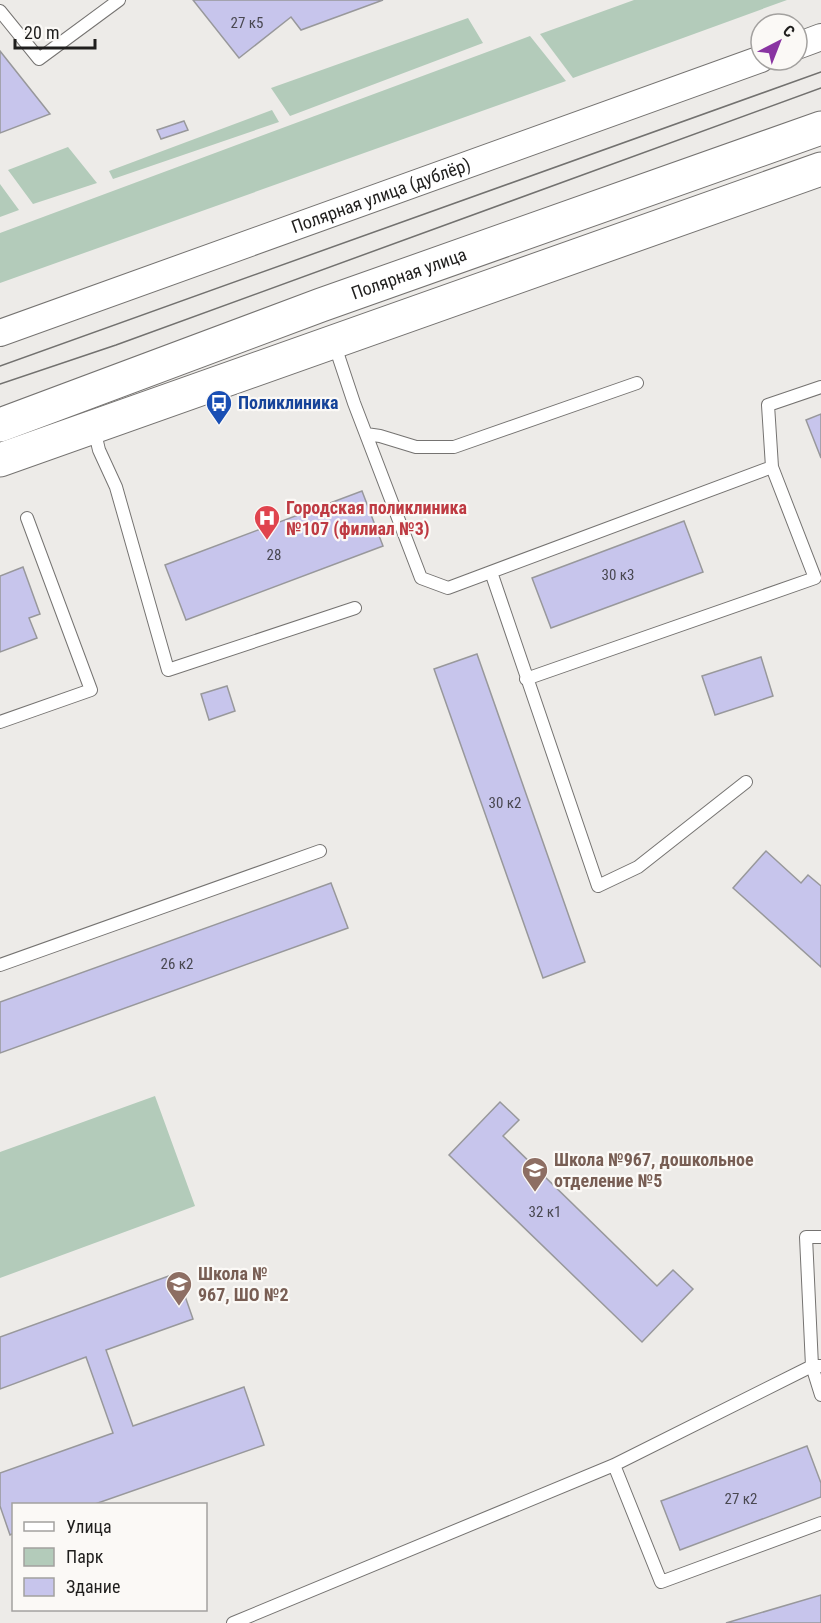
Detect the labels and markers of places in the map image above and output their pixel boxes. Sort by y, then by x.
bus stop icon: Поликлиника [204,388,234,426]
place label: Поликлиника [238,392,339,413]
place label: Городская поликлиника №107 (филиал №3) [286,497,467,540]
hospital icon: Городская поликлиника №107 (филиал №3) [252,503,282,541]
place label: Школа №967, дошкольное отделение №5 [554,1149,754,1191]
school or university icon: Школа №967, дошкольное отделение №5 [520,1155,550,1193]
place label: Школа № 967, ШО №2 [198,1263,289,1305]
school or university icon: Школа № 967, ШО №2 [164,1269,194,1307]

